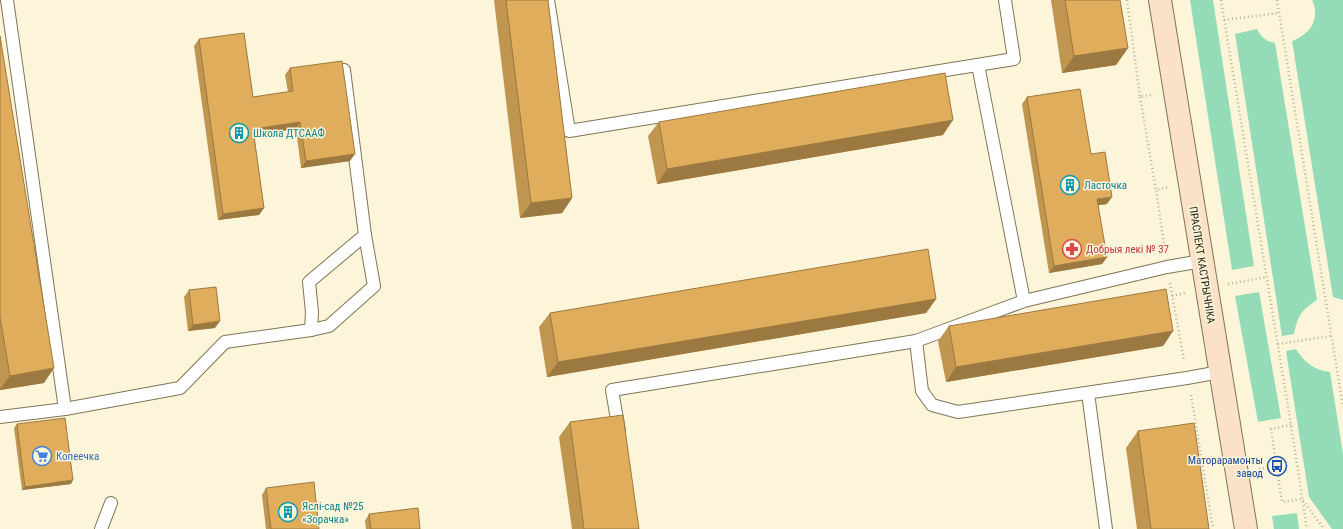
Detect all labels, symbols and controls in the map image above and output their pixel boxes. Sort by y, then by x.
building icon: Школа ДТСААФ [228,122,250,144]
place label: Школа ДТСААФ [253,127,325,140]
building icon: Ласточка [1059,174,1081,196]
place label: Ласточка [1084,179,1127,192]
street label: ПРАСПЕКТ КАСТРЫЧНІКА [1186,206,1218,325]
pharmacy icon: Добрыя лекі № 37 [1061,238,1083,260]
place label: Добрыя лекі № 37 [1086,243,1169,256]
supermarket icon: Копеечка [31,445,53,467]
place label: Копеечка [56,450,99,463]
place label: Маторарамонты завод [1188,454,1263,480]
bus stop icon: Маторарамонты завод [1266,455,1288,477]
place label: Яслі-сад №25 «Зорачка» [302,500,364,526]
building icon: Яслі-сад №25 «Зорачка» [277,501,299,523]

